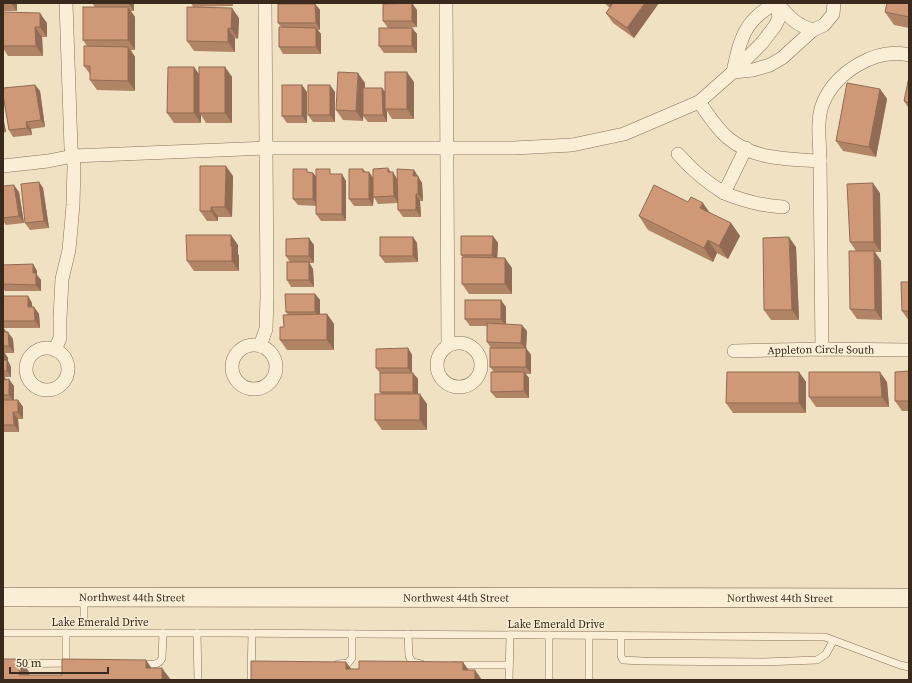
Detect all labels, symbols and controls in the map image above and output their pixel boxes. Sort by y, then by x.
street label: Appleton Circle South [767,342,875,358]
street label: Northwest 44th Street [79,590,185,605]
street label: Northwest 44th Street [403,590,509,606]
street label: Northwest 44th Street [727,591,833,606]
street label: Lake Emerald Drive [51,615,149,630]
street label: Lake Emerald Drive [507,617,605,632]
scale bar [10,649,108,675]
text: 50 m [16,655,42,671]

